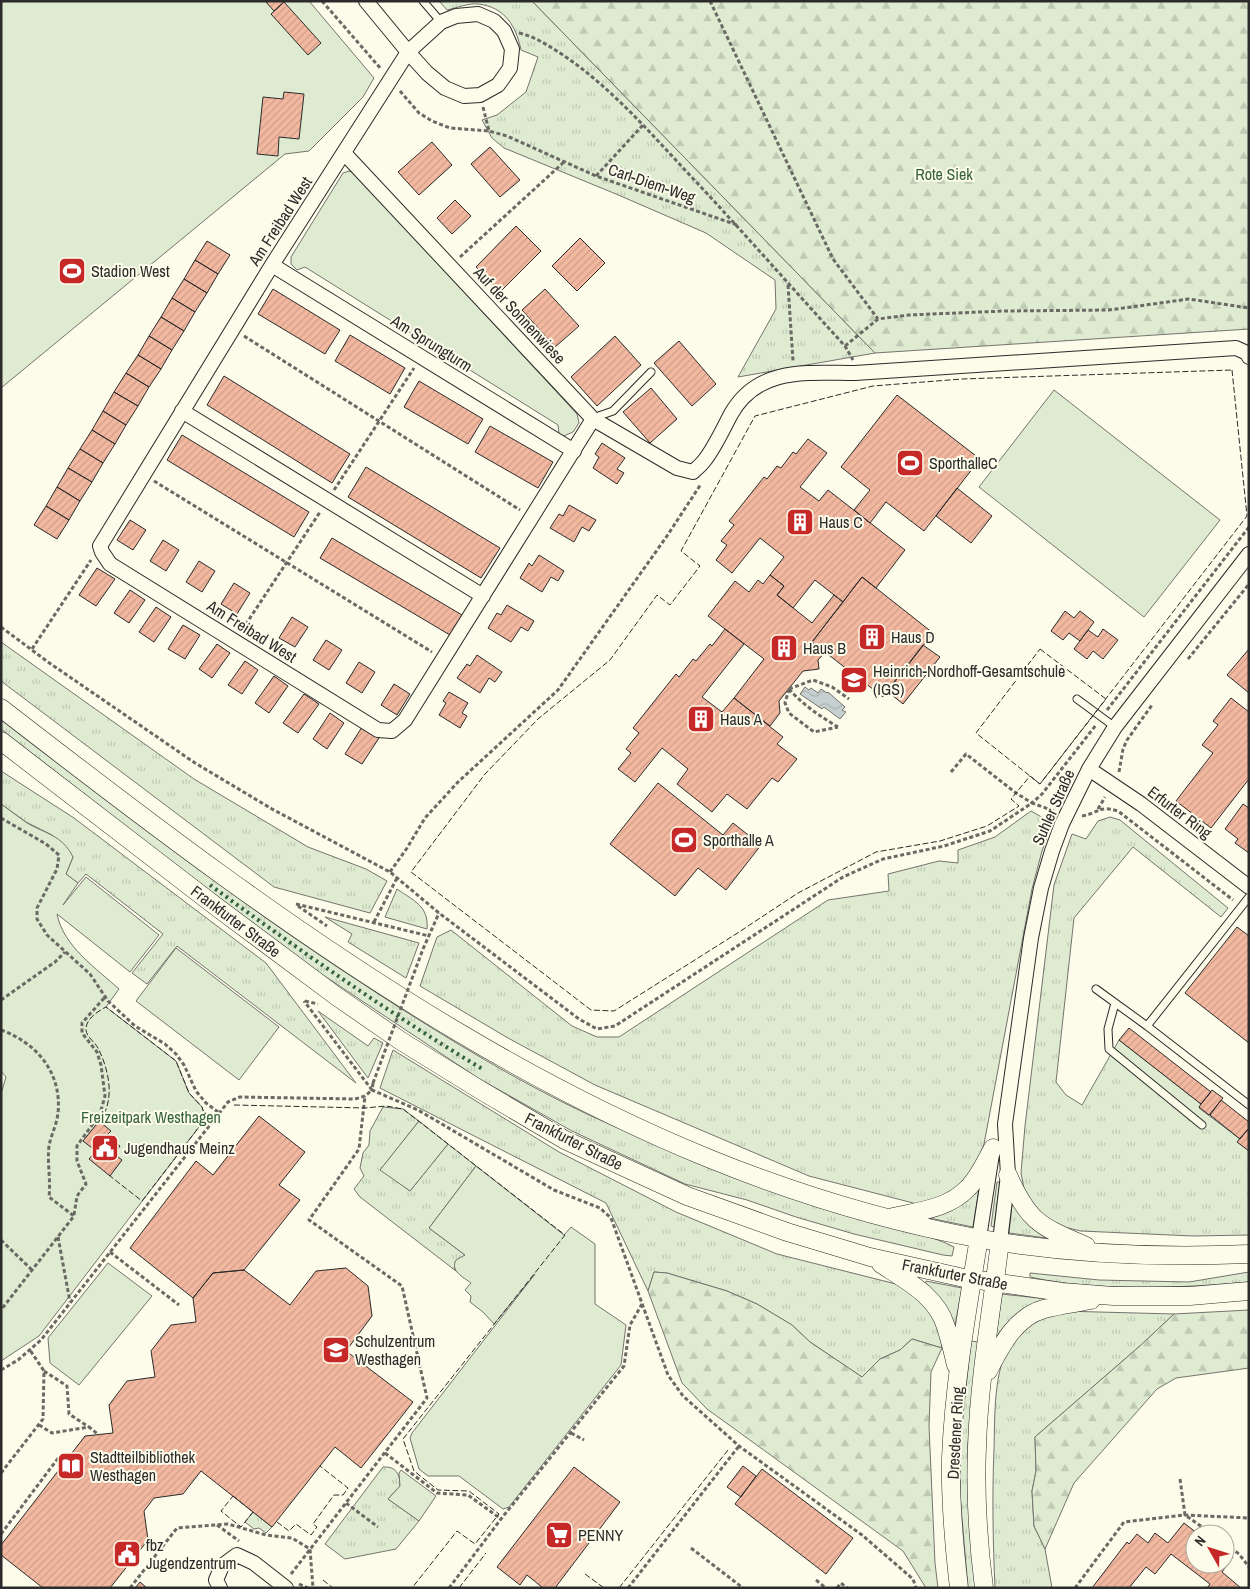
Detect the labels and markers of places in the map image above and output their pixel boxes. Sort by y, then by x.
sports icon: Stadion West [57,256,87,286]
place label: Stadion West [91,260,170,282]
sports icon: SporthalleC [895,448,925,478]
place label: SporthalleC [929,452,998,474]
building icon: Haus C [785,507,815,537]
place label: Haus C [819,511,863,533]
building icon: Haus D [857,622,887,652]
place label: Haus D [891,626,935,648]
building icon: Haus B [769,633,799,663]
place label: Haus B [803,637,846,659]
place label: Heinrich-Nordhoff-Gesamtschule (IGS) [873,660,1065,700]
school or university icon: Heinrich-Nordhoff-Gesamtschule (IGS) [839,665,869,695]
building icon: Haus A [686,704,716,734]
place label: Haus A [720,708,763,730]
sports icon: Sporthalle A [669,825,699,855]
place label: Sporthalle A [703,829,774,851]
public building icon: Jugendhaus Meinz [90,1133,120,1163]
place label: Jugendhaus Meinz [124,1137,235,1159]
place label: Schulzentrum Westhagen [355,1330,435,1370]
school or university icon: Schulzentrum Westhagen [321,1335,351,1365]
place label: Stadtteilbibliothek Westhagen [90,1446,195,1486]
library icon: Stadtteilbibliothek Westhagen [56,1451,86,1481]
supermarket icon: PENNY [544,1520,574,1550]
place label: PENNY [578,1524,623,1546]
place label: fbz Jugendzentrum [146,1534,236,1574]
public building icon: fbz Jugendzentrum [112,1539,142,1569]

